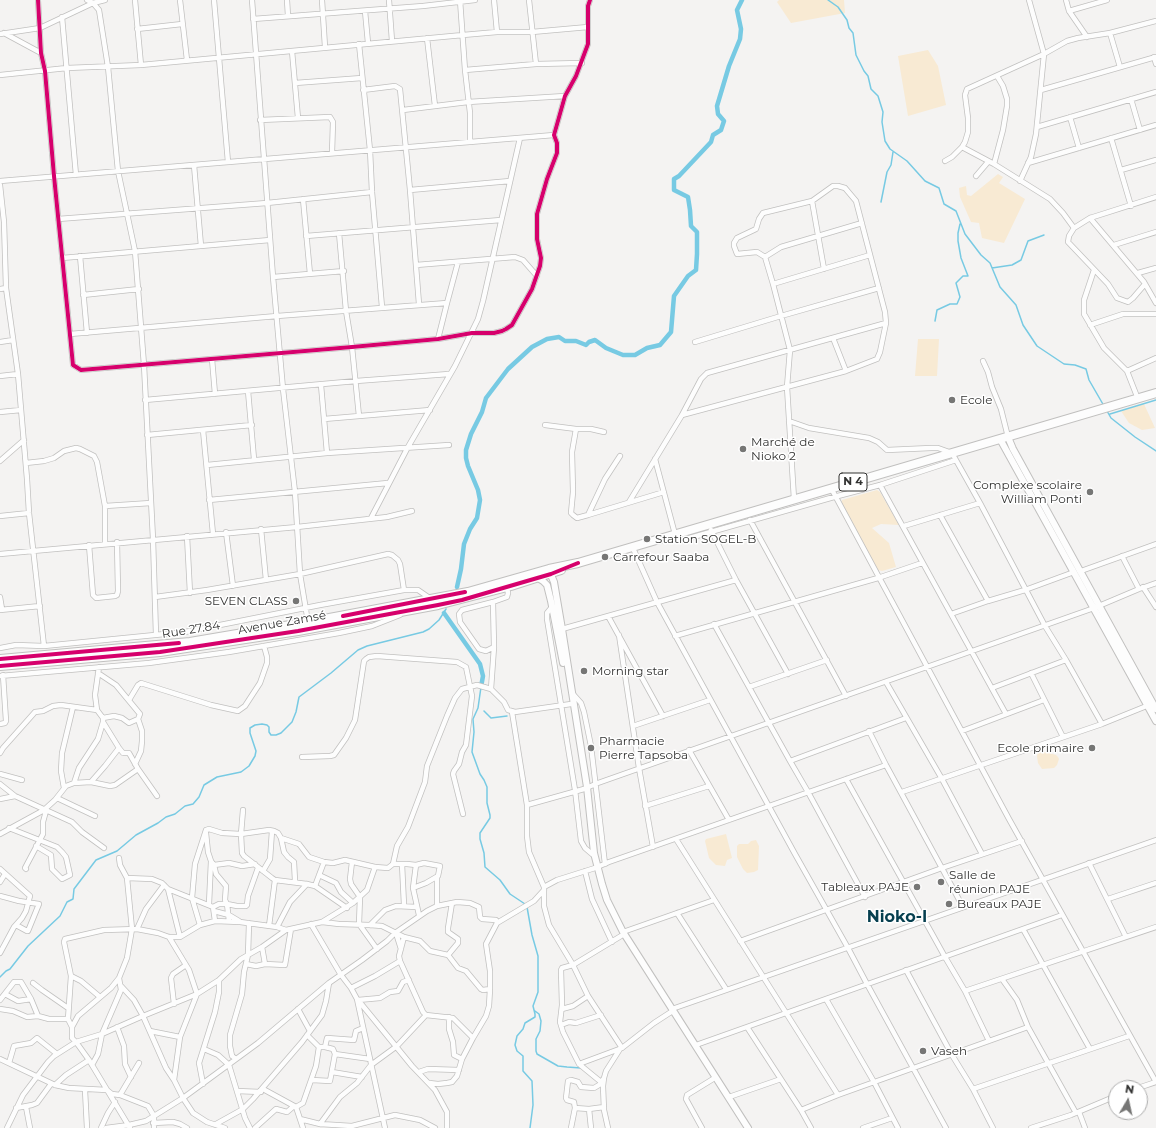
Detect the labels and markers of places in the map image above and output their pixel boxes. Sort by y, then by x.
place label: Ecole [960,393,993,407]
marker: Ecole [947,395,957,405]
place label: Marché de Nioko 2 [751,435,815,463]
marker: Marché de Nioko 2 [738,444,748,454]
place label: Complexe scolaire William Ponti [973,478,1082,506]
marker: Complexe scolaire William Ponti [1085,487,1095,497]
place label: Station SOGEL-B [655,532,756,546]
marker: Station SOGEL-B [642,534,652,544]
place label: Carrefour Saaba [613,550,709,564]
marker: Carrefour Saaba [600,552,610,562]
place label: SEVEN CLASS [205,594,288,608]
marker: SEVEN CLASS [291,596,301,606]
place label: Morning star [592,664,669,678]
marker: Morning star [579,666,589,676]
place label: Pharmacie Pierre Tapsoba [599,734,688,762]
place label: Ecole primaire [997,741,1084,755]
marker: Pharmacie Pierre Tapsoba [586,743,596,753]
marker: Ecole primaire [1087,743,1097,753]
place label: Salle de réunion PAJE [949,868,1030,896]
marker: Salle de réunion PAJE [936,877,946,887]
place label: Tableaux PAJE [821,880,909,894]
marker: Tableaux PAJE [912,882,922,892]
place label: Bureaux PAJE [957,897,1041,911]
marker: Bureaux PAJE [944,899,954,909]
place label: Vaseh [931,1044,967,1058]
marker: Vaseh [918,1046,928,1056]

